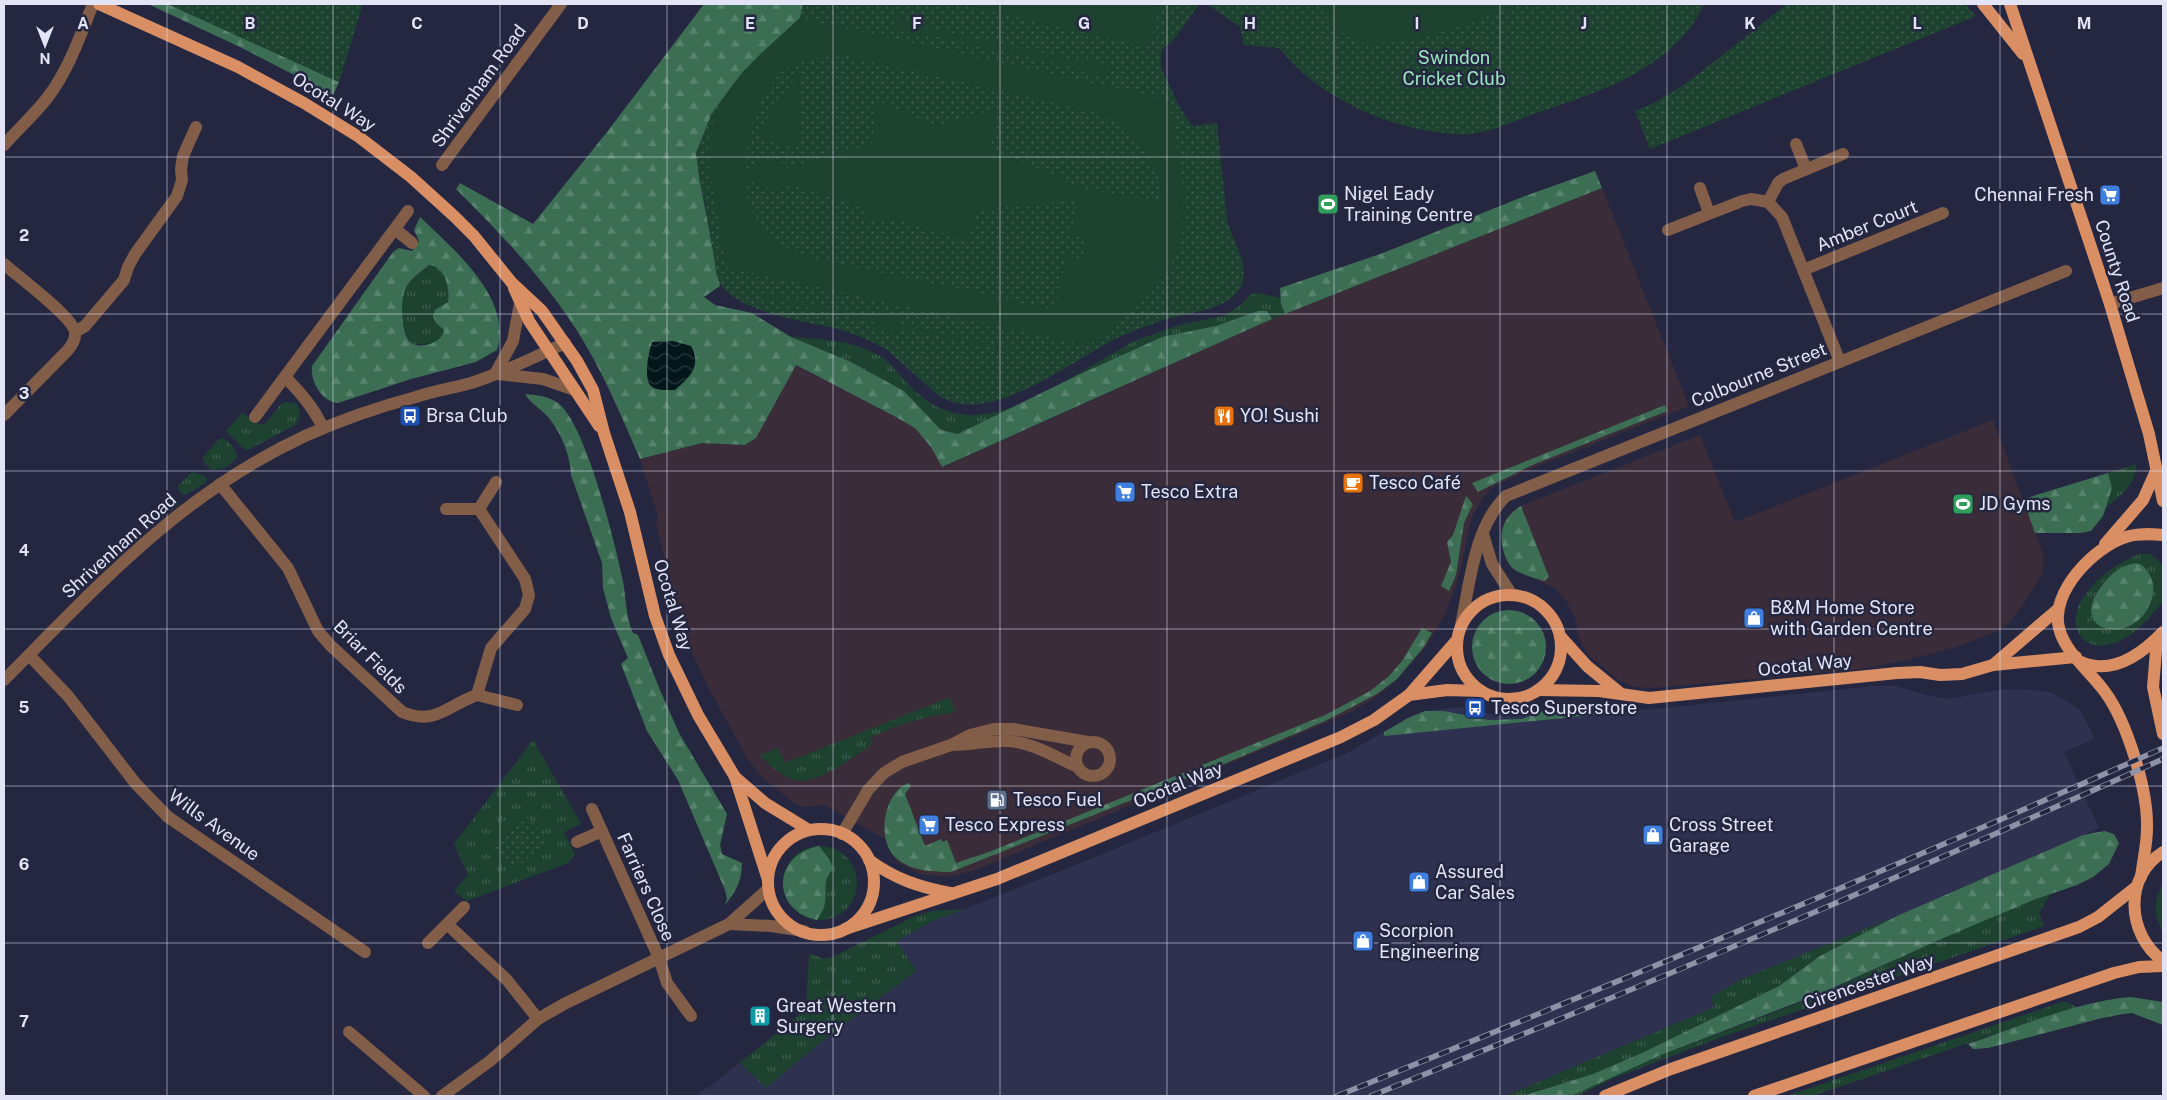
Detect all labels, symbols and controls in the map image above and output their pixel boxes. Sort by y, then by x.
text: A [77,14,89,33]
text: B [245,14,256,33]
text: C [411,14,423,33]
text: D [577,14,589,33]
text: E [745,14,755,33]
text: F [912,14,922,33]
text: G [1078,14,1090,33]
text: H [1244,14,1256,33]
text: I [1415,14,1419,33]
text: J [1581,14,1587,33]
text: K [1744,14,1756,33]
text: L [1912,14,1922,33]
text: M [2077,14,2091,33]
north arrow [20,20,70,70]
street label: Shrivenham Road [427,20,530,151]
park label: Swindon Cricket Club [1402,47,1506,89]
text: N [40,50,50,66]
street label: Ocotal Way [289,68,380,136]
place label: Nigel Eady Training Centre [1344,183,1473,225]
supermarket icon: Chennai Fresh [2098,183,2122,207]
place label: Chennai Fresh [1974,184,2094,205]
sports icon: Nigel Eady Training Centre [1316,192,1340,216]
street label: Amber Court [1813,196,1921,255]
street label: County Road [2091,217,2144,325]
text: 2 [19,226,29,245]
street label: Colbourne Street [1688,338,1829,411]
text: 3 [19,384,29,403]
bus stop icon: Brsa Club [398,404,422,428]
restaurant icon: YO! Sushi [1212,404,1236,428]
place label: Brsa Club [426,405,507,426]
place label: YO! Sushi [1240,405,1319,426]
cafe icon: Tesco Café [1341,471,1365,495]
place label: Tesco Café [1369,472,1461,493]
supermarket icon: Tesco Extra [1113,480,1137,504]
place label: Tesco Extra [1141,481,1238,502]
street label: Shrivenham Road [57,489,180,602]
sports icon: JD Gyms [1951,492,1975,516]
place label: JD Gyms [1979,493,2050,514]
text: 4 [19,541,30,560]
street label: Ocotal Way [650,557,697,653]
place label: B&M Home Store with Garden Centre [1770,597,1933,639]
shop icon: B&M Home Store with Garden Centre [1742,606,1766,630]
street label: Briar Fields [329,616,411,698]
street label: Ocotal Way [1757,649,1853,680]
bus stop icon: Tesco Superstore [1463,696,1487,720]
place label: Tesco Superstore [1491,697,1637,718]
text: 5 [19,698,30,717]
street label: Ocotal Way [1130,757,1226,812]
street label: Wills Avenue [165,785,264,865]
fuel station icon: Tesco Fuel [985,788,1009,812]
place label: Tesco Fuel [1013,789,1102,810]
supermarket icon: Tesco Express [917,813,941,837]
place label: Tesco Express [945,814,1065,835]
place label: Cross Street Garage [1669,814,1773,856]
shop icon: Cross Street Garage [1641,823,1665,847]
street label: Farriers Close [613,829,680,944]
text: 6 [19,855,29,874]
place label: Assured Car Sales [1435,861,1515,903]
shop icon: Assured Car Sales [1407,870,1431,894]
place label: Scorpion Engineering [1379,920,1480,962]
shop icon: Scorpion Engineering [1351,929,1375,953]
street label: Cirencester Way [1801,949,1937,1014]
place label: Great Western Surgery [776,995,896,1037]
building icon: Great Western Surgery [748,1004,772,1028]
text: 7 [19,1012,29,1031]

